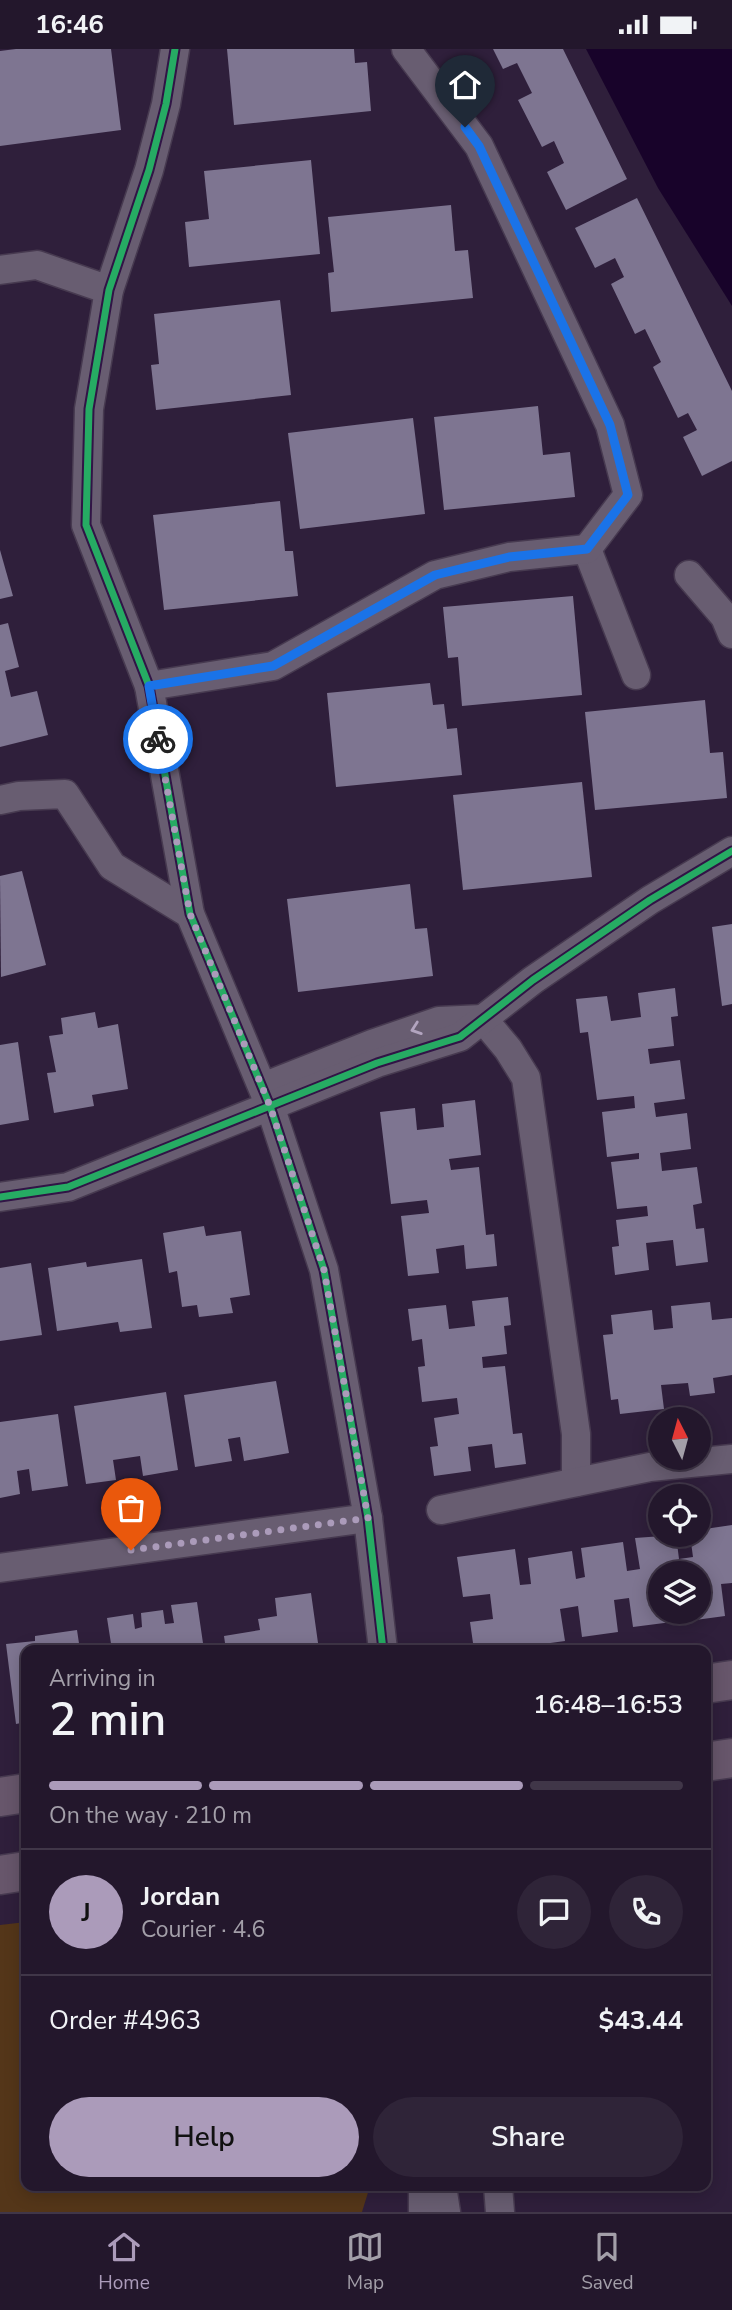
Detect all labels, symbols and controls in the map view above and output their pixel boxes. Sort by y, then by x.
text: 16:46 [35,7,104,42]
pin [435,55,495,127]
icon: home [446,66,484,104]
courier [123,704,193,774]
icon: bike [139,720,177,758]
one-way arrow [411,1021,423,1035]
north arrow [648,1407,710,1470]
map controls [648,1407,711,1624]
pin [101,1478,161,1550]
button: locate [648,1484,711,1547]
icon: bag [112,1489,150,1527]
button: layers [648,1561,711,1624]
text: Arriving in [49,1663,156,1694]
text: 16:48–16:53 [533,1687,683,1722]
text: 2 min [49,1688,166,1751]
text: On the way · 210 m [49,1800,252,1831]
button: chat [517,1875,591,1949]
button: phone [609,1875,683,1949]
text: Jordan [141,1879,220,1914]
text: J [81,1895,91,1930]
text: Courier · 4.6 [141,1914,265,1945]
text: Order #4963 [49,2003,201,2038]
text: $43.44 [599,2003,683,2038]
button: Help [49,2097,359,2177]
button: Share [373,2097,683,2177]
tab: Home [98,2228,150,2296]
tab: Map [346,2228,384,2296]
tab: Saved [581,2228,634,2296]

